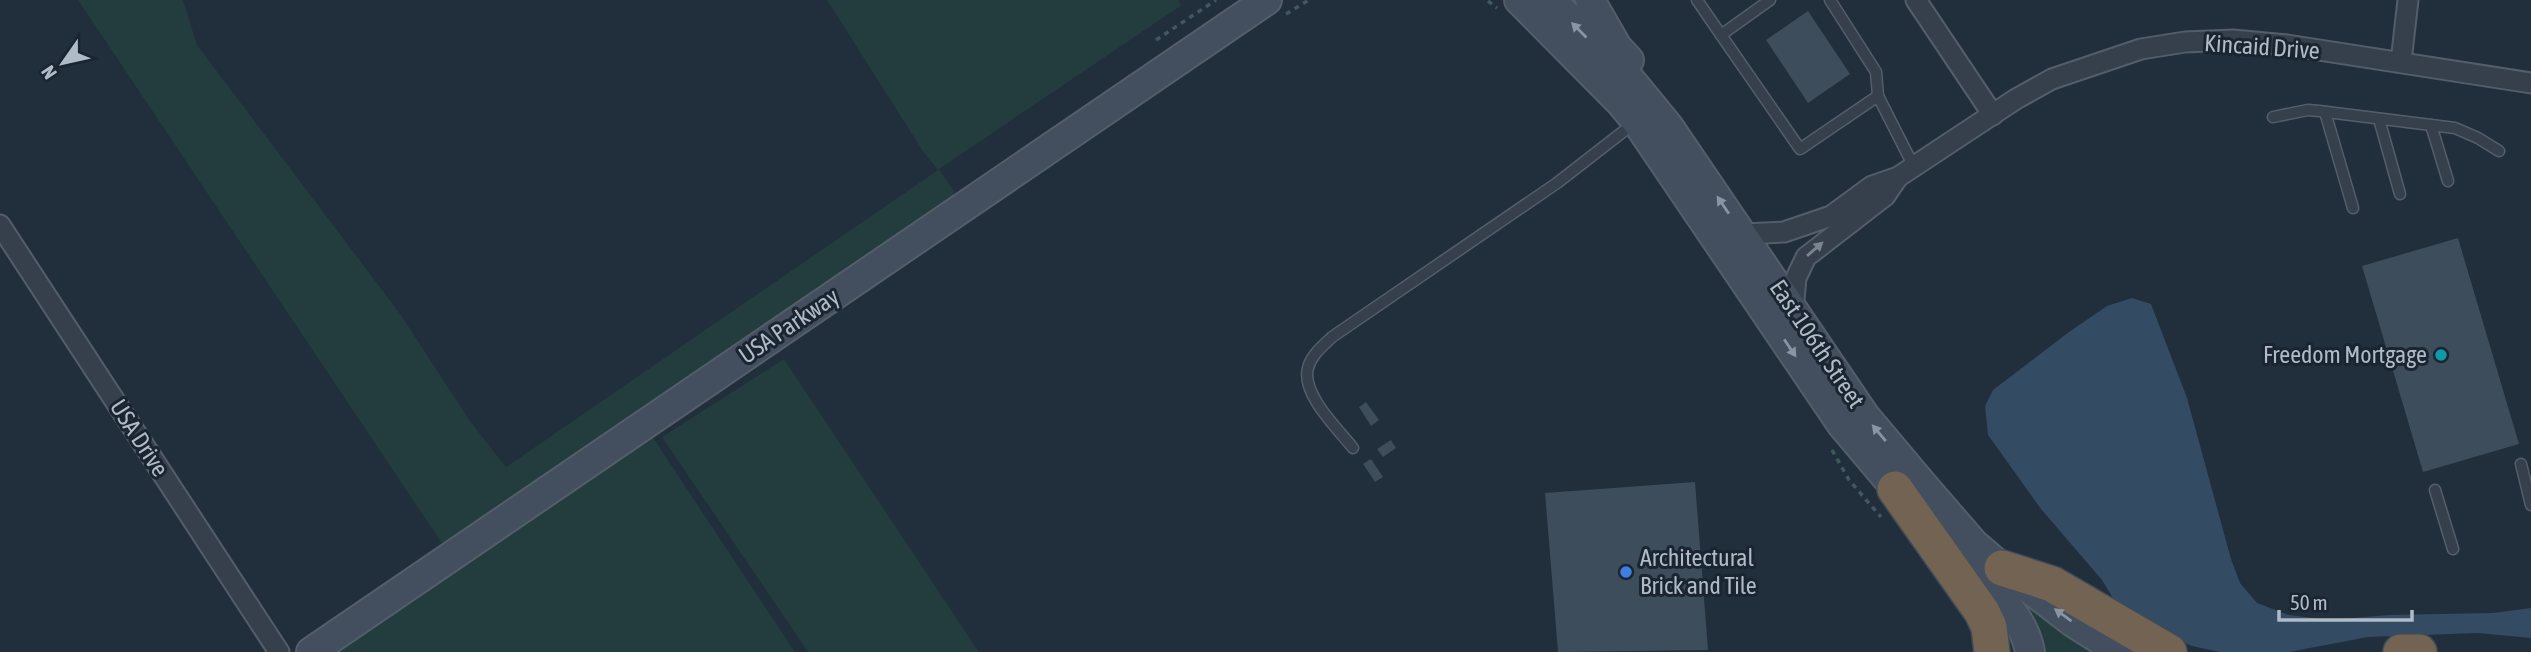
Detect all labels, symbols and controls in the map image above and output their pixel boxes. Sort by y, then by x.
one-way arrow [1571,22,1588,38]
north arrow [28,28,98,98]
street label: Kincaid Drive [2203,29,2321,64]
text: N [37,62,61,83]
one-way arrow [1716,196,1730,214]
one-way arrow [1807,242,1824,257]
street label: East 106th Street [1765,275,1870,413]
street label: USA Parkway [734,282,844,369]
one-way arrow [1783,339,1796,358]
place label: Freedom Mortgage [2263,341,2427,368]
marker: Freedom Mortgage [2433,347,2449,363]
street label: USA Drive [105,394,174,481]
one-way arrow [1871,424,1887,442]
place label: Architectural Brick and Tile [1640,544,1757,599]
marker: Architectural Brick and Tile [1618,564,1634,580]
scale bar [2279,578,2412,622]
text: 50 m [2290,590,2328,614]
one-way arrow [2054,608,2072,622]

